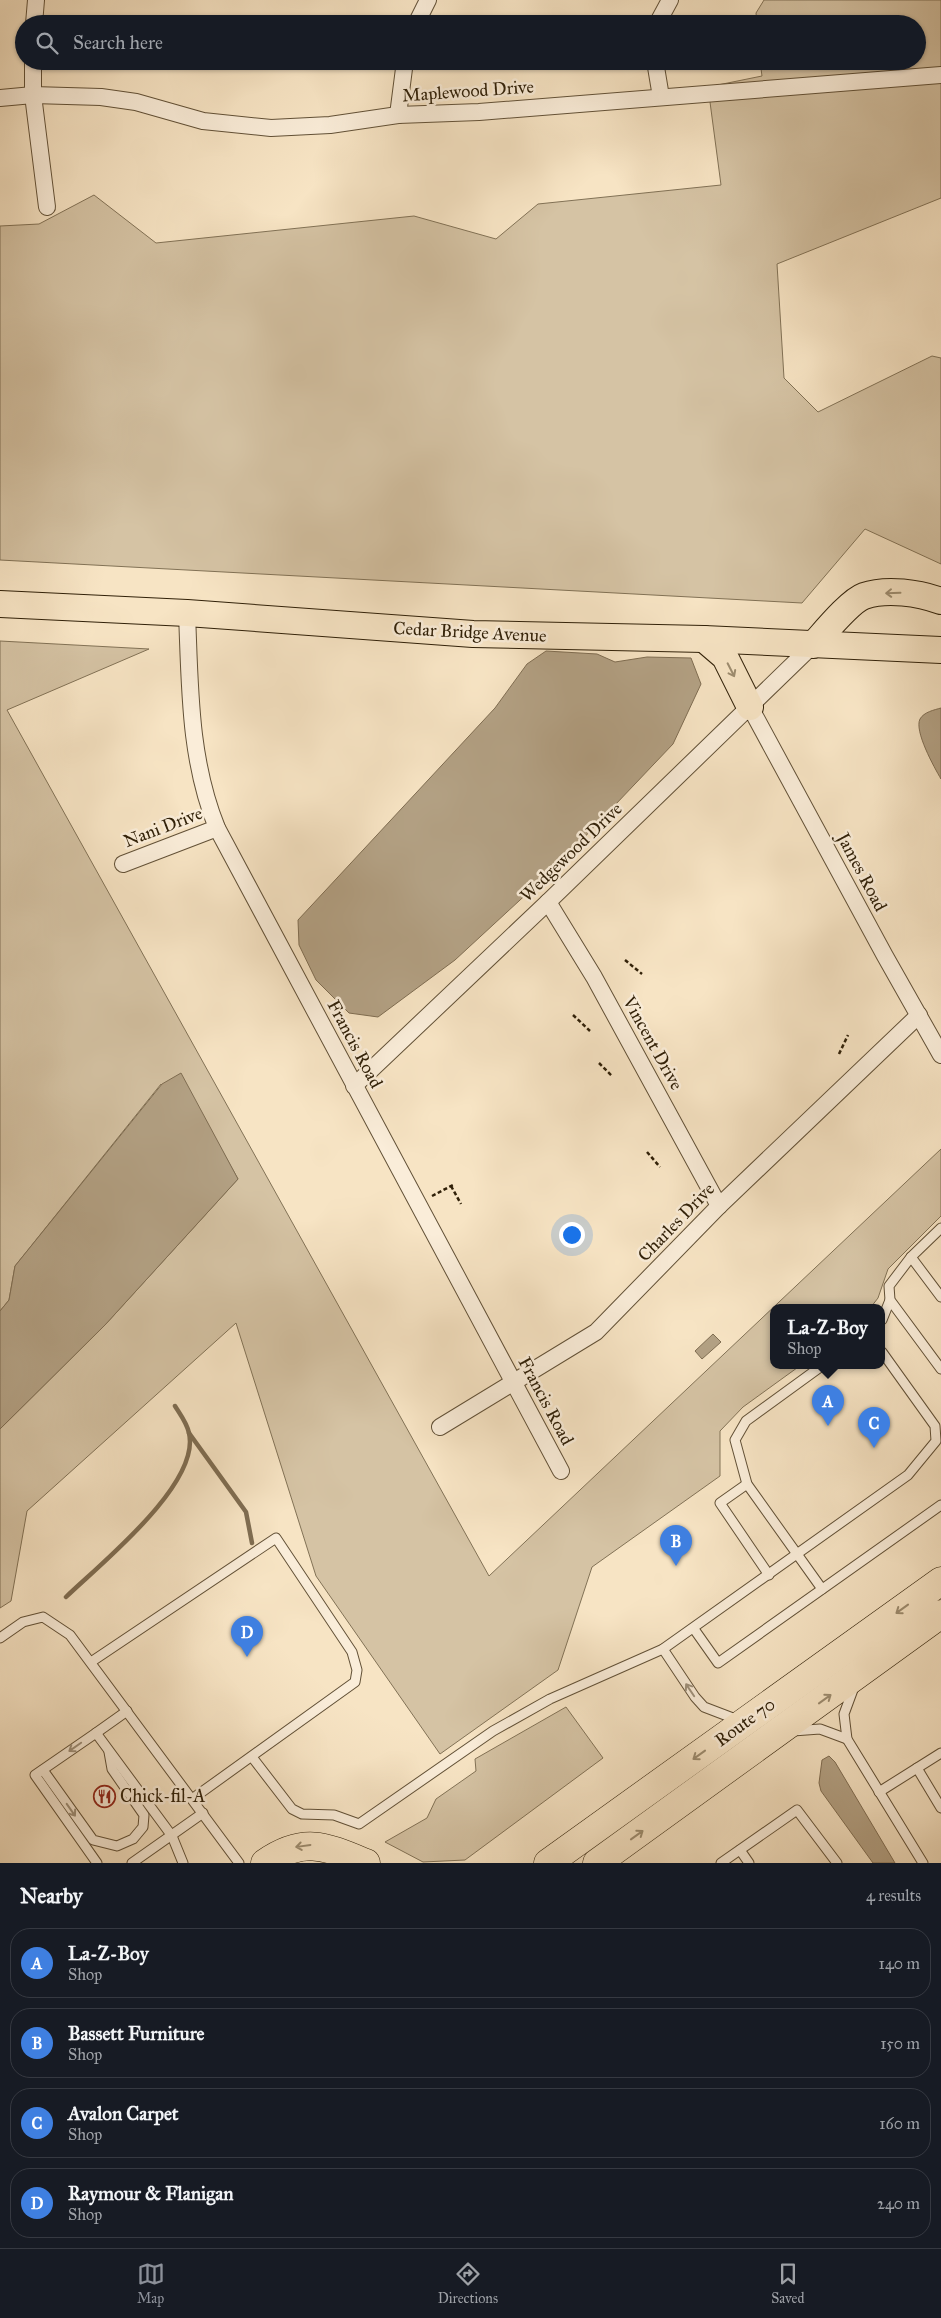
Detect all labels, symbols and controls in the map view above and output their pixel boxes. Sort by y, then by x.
search box [15,15,926,70]
icon: search [33,29,61,57]
text: Search here [73,31,163,54]
street label: Maplewood Drive [401,75,535,107]
one-way arrow [886,588,902,598]
street label: Cedar Bridge Avenue [393,617,547,648]
one-way arrow [726,662,736,677]
street label: Wedgewood Drive [515,798,627,907]
street label: Nani Drive [120,802,206,852]
street label: James Road [830,827,892,916]
street label: Vincent Drive [618,991,688,1094]
street label: Francis Road [323,996,387,1092]
street label: Charles Drive [633,1178,719,1266]
your location [559,1222,585,1248]
popup [770,1304,885,1369]
text: La-Z-Boy [787,1316,868,1339]
text: Shop [787,1339,821,1358]
street label: Francis Road [514,1353,578,1449]
pin: A [812,1385,844,1426]
pin: C [858,1407,890,1448]
pin: B [660,1525,692,1566]
one-way arrow [895,1604,909,1614]
pin: D [231,1616,263,1657]
one-way arrow [685,1683,695,1697]
street label: Route 70 [711,1693,779,1751]
one-way arrow [818,1693,831,1704]
one-way arrow [68,1742,82,1752]
one-way arrow [692,1750,706,1760]
restaurant icon: Chick-fil-A [92,1784,116,1808]
place label: Chick-fil-A [120,1785,205,1807]
one-way arrow [66,1803,76,1817]
one-way arrow [630,1829,643,1840]
one-way arrow [295,1842,311,1852]
text: Nearby [20,1883,83,1909]
text: 4 results [866,1886,921,1905]
text: La-Z-Boy [68,1942,149,1965]
text: A [32,1954,42,1973]
text: 140 m [879,1954,920,1973]
text: Shop [68,1965,102,1984]
text: Bassett Furniture [68,2022,205,2045]
text: B [32,2034,42,2053]
text: 150 m [880,2034,920,2053]
text: Shop [68,2045,102,2064]
text: Avalon Carpet [68,2102,179,2125]
text: C [32,2114,42,2133]
text: 160 m [879,2114,920,2133]
text: Shop [68,2125,102,2144]
text: Raymour & Flanigan [68,2182,233,2205]
text: D [31,2194,43,2213]
text: 240 m [877,2194,920,2213]
text: Shop [68,2205,102,2224]
tab: Map [137,2260,165,2307]
tab: Directions [438,2260,498,2307]
tab: Saved [771,2260,804,2307]

